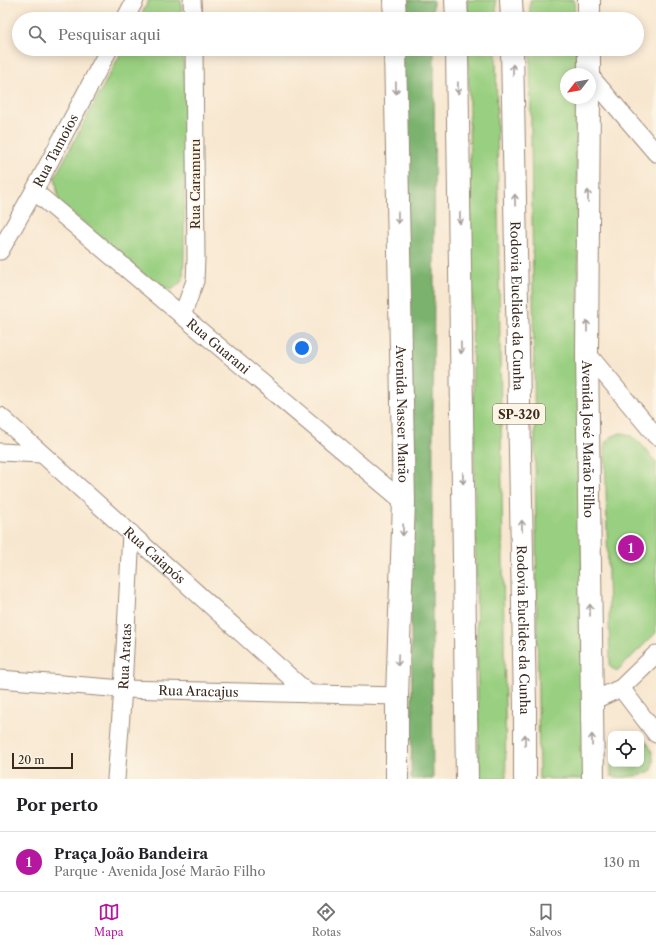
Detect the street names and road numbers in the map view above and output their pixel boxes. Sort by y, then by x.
street label: Rua Tamoios [30,111,82,190]
street label: Rua Caramuru [187,139,203,229]
street label: Rodovia Euclides da Cunha [507,221,527,391]
street label: Rua Guarani [184,315,253,377]
street label: Avenida Nasser Marão [393,344,412,483]
street label: Avenida José Marão Filho [579,359,597,518]
road number: SP-320 [493,404,545,424]
street label: Rua Caiapós [121,523,189,587]
street label: Rodovia Euclides da Cunha [514,545,533,715]
street label: Rua Aratas [115,622,134,690]
street label: Rua Aracajus [158,682,239,700]

